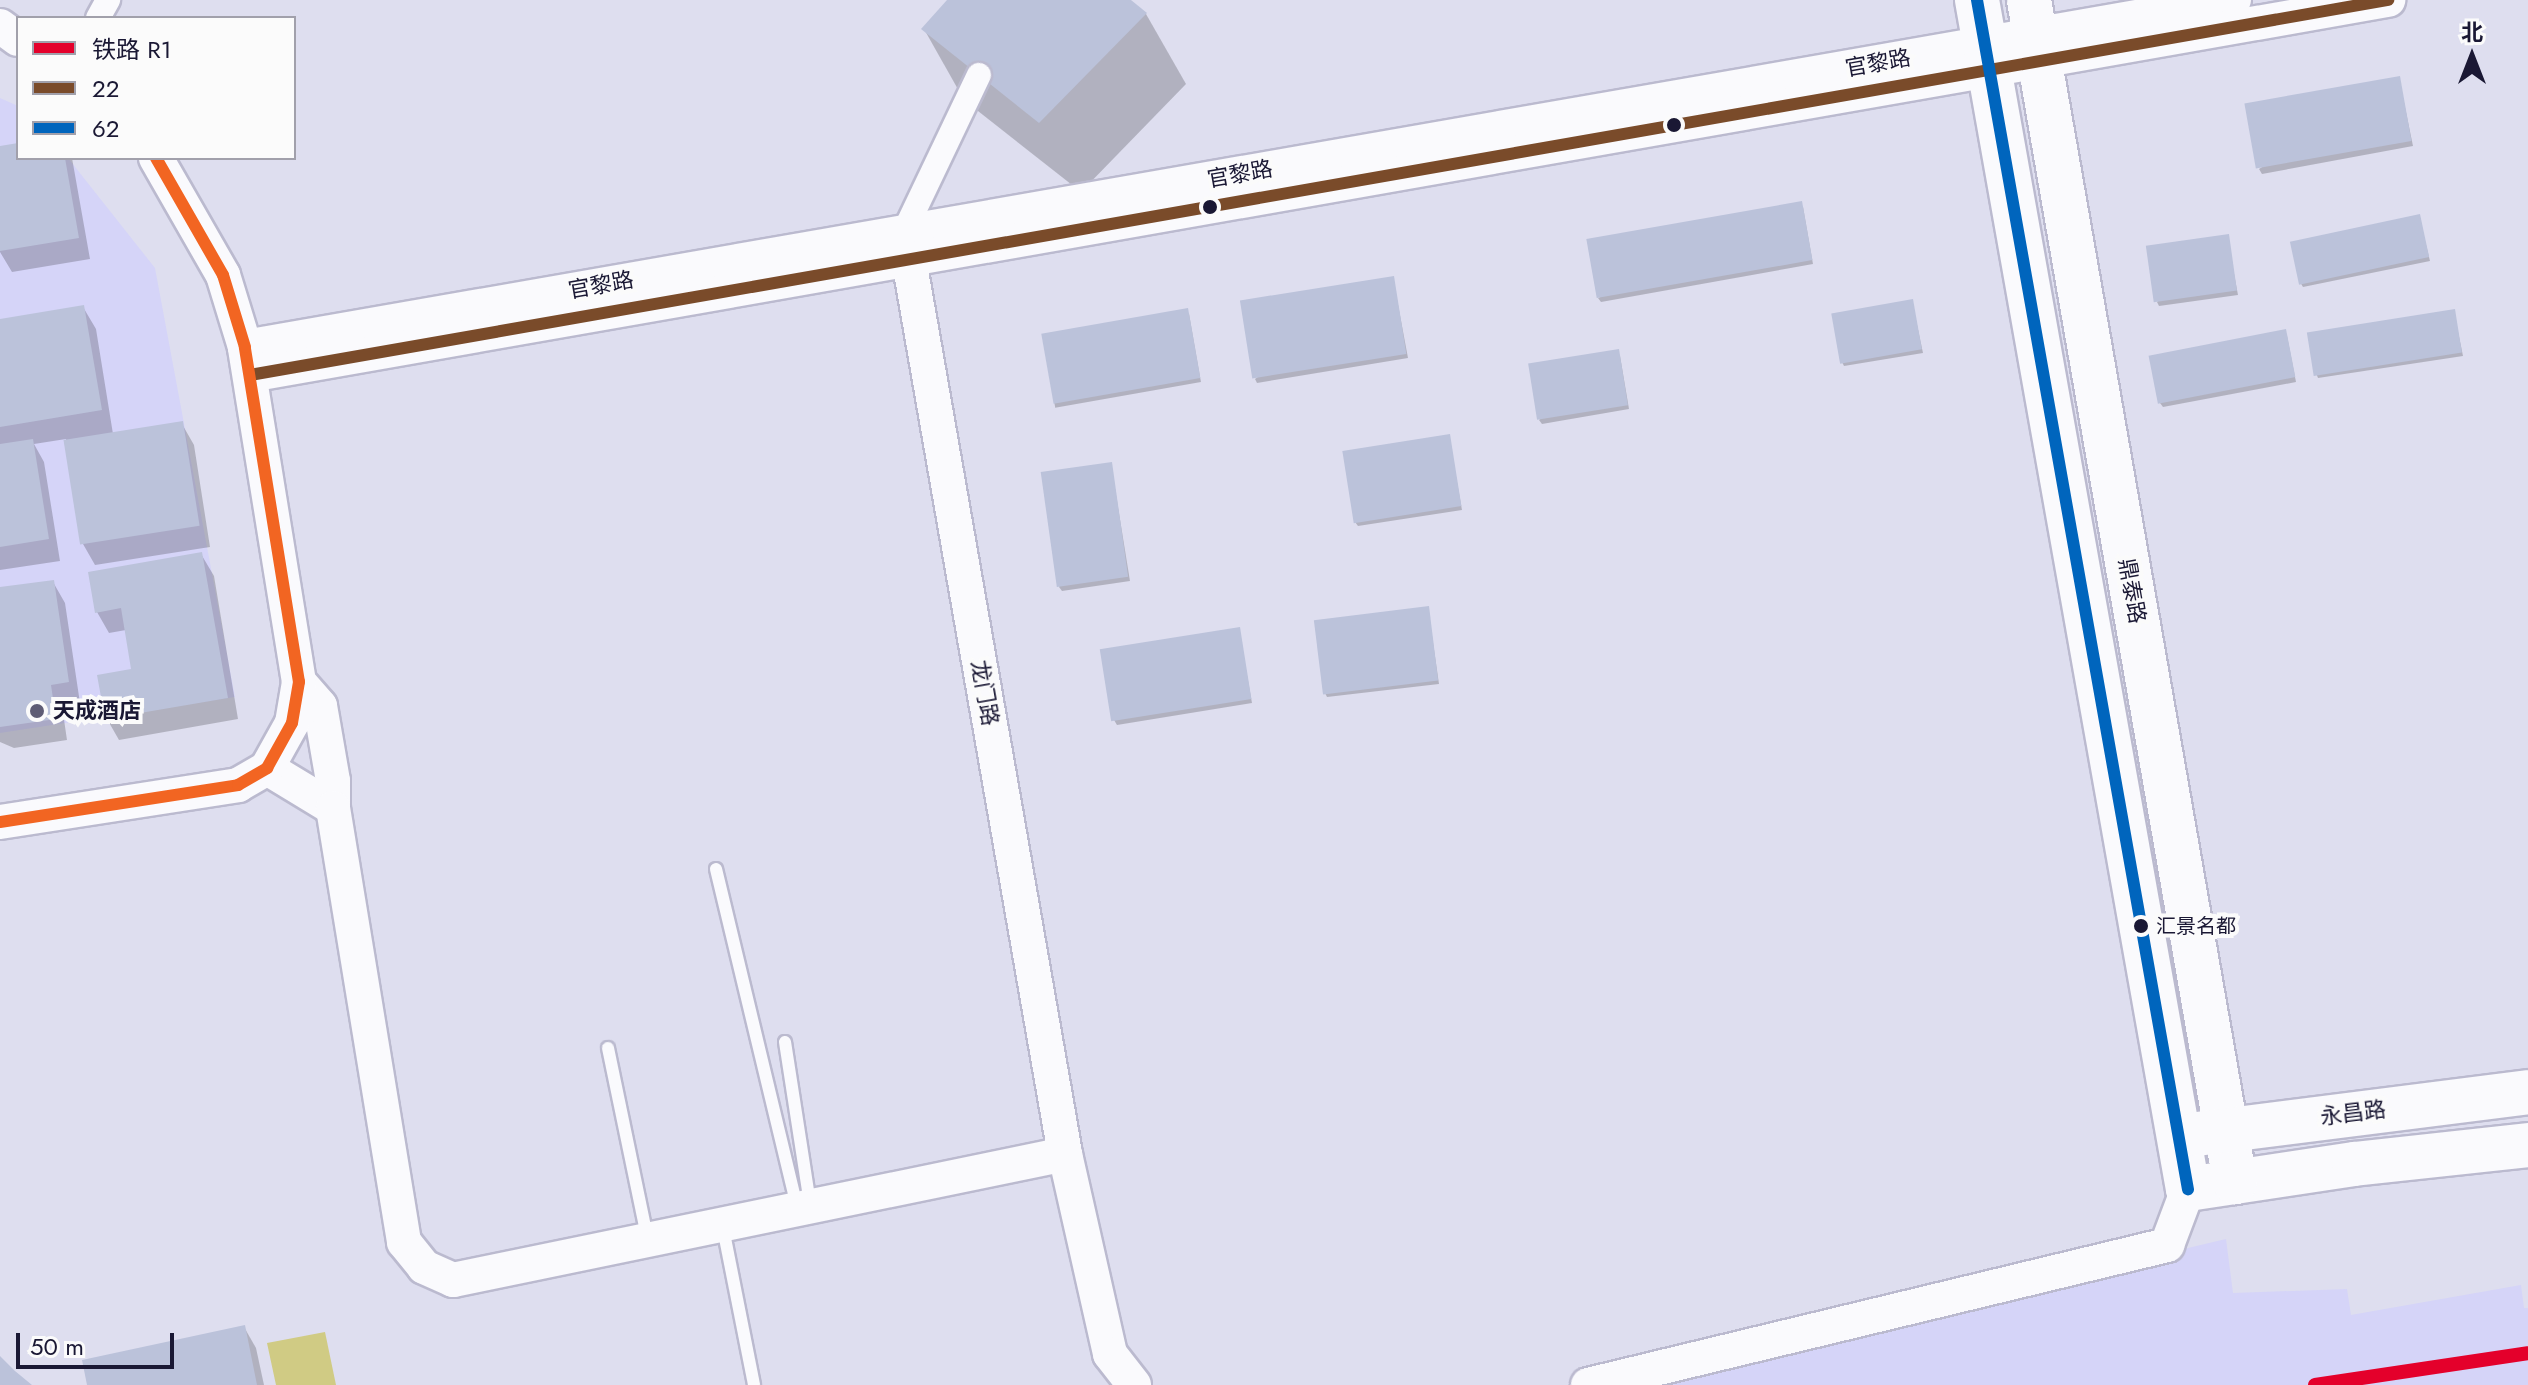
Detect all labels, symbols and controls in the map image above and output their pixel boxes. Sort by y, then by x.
legend [16,16,296,160]
north arrow [2432,16,2512,96]
text: 北 [2461,16,2483,48]
text: 铁路 R1 [92,32,171,67]
street label: 官黎路 [1843,44,1913,82]
text: 22 [92,71,119,106]
text: 62 [92,111,119,146]
unlabelled marker [1666,117,1682,133]
street label: 官黎路 [1205,155,1275,193]
unlabelled marker [1202,199,1218,215]
street label: 官黎路 [566,266,636,304]
street label: 鼎泰路 [2113,556,2151,626]
street label: 龙门路 [966,658,1004,728]
place label: 天成酒店 [53,698,141,724]
marker: 天成酒店 [28,702,46,720]
place label: 汇景名都 [2156,914,2236,938]
marker: 汇景名都 [2133,918,2149,934]
street label: 永昌路 [2319,1096,2387,1130]
scale bar [20,1317,178,1367]
text: 50 m [30,1329,84,1364]

